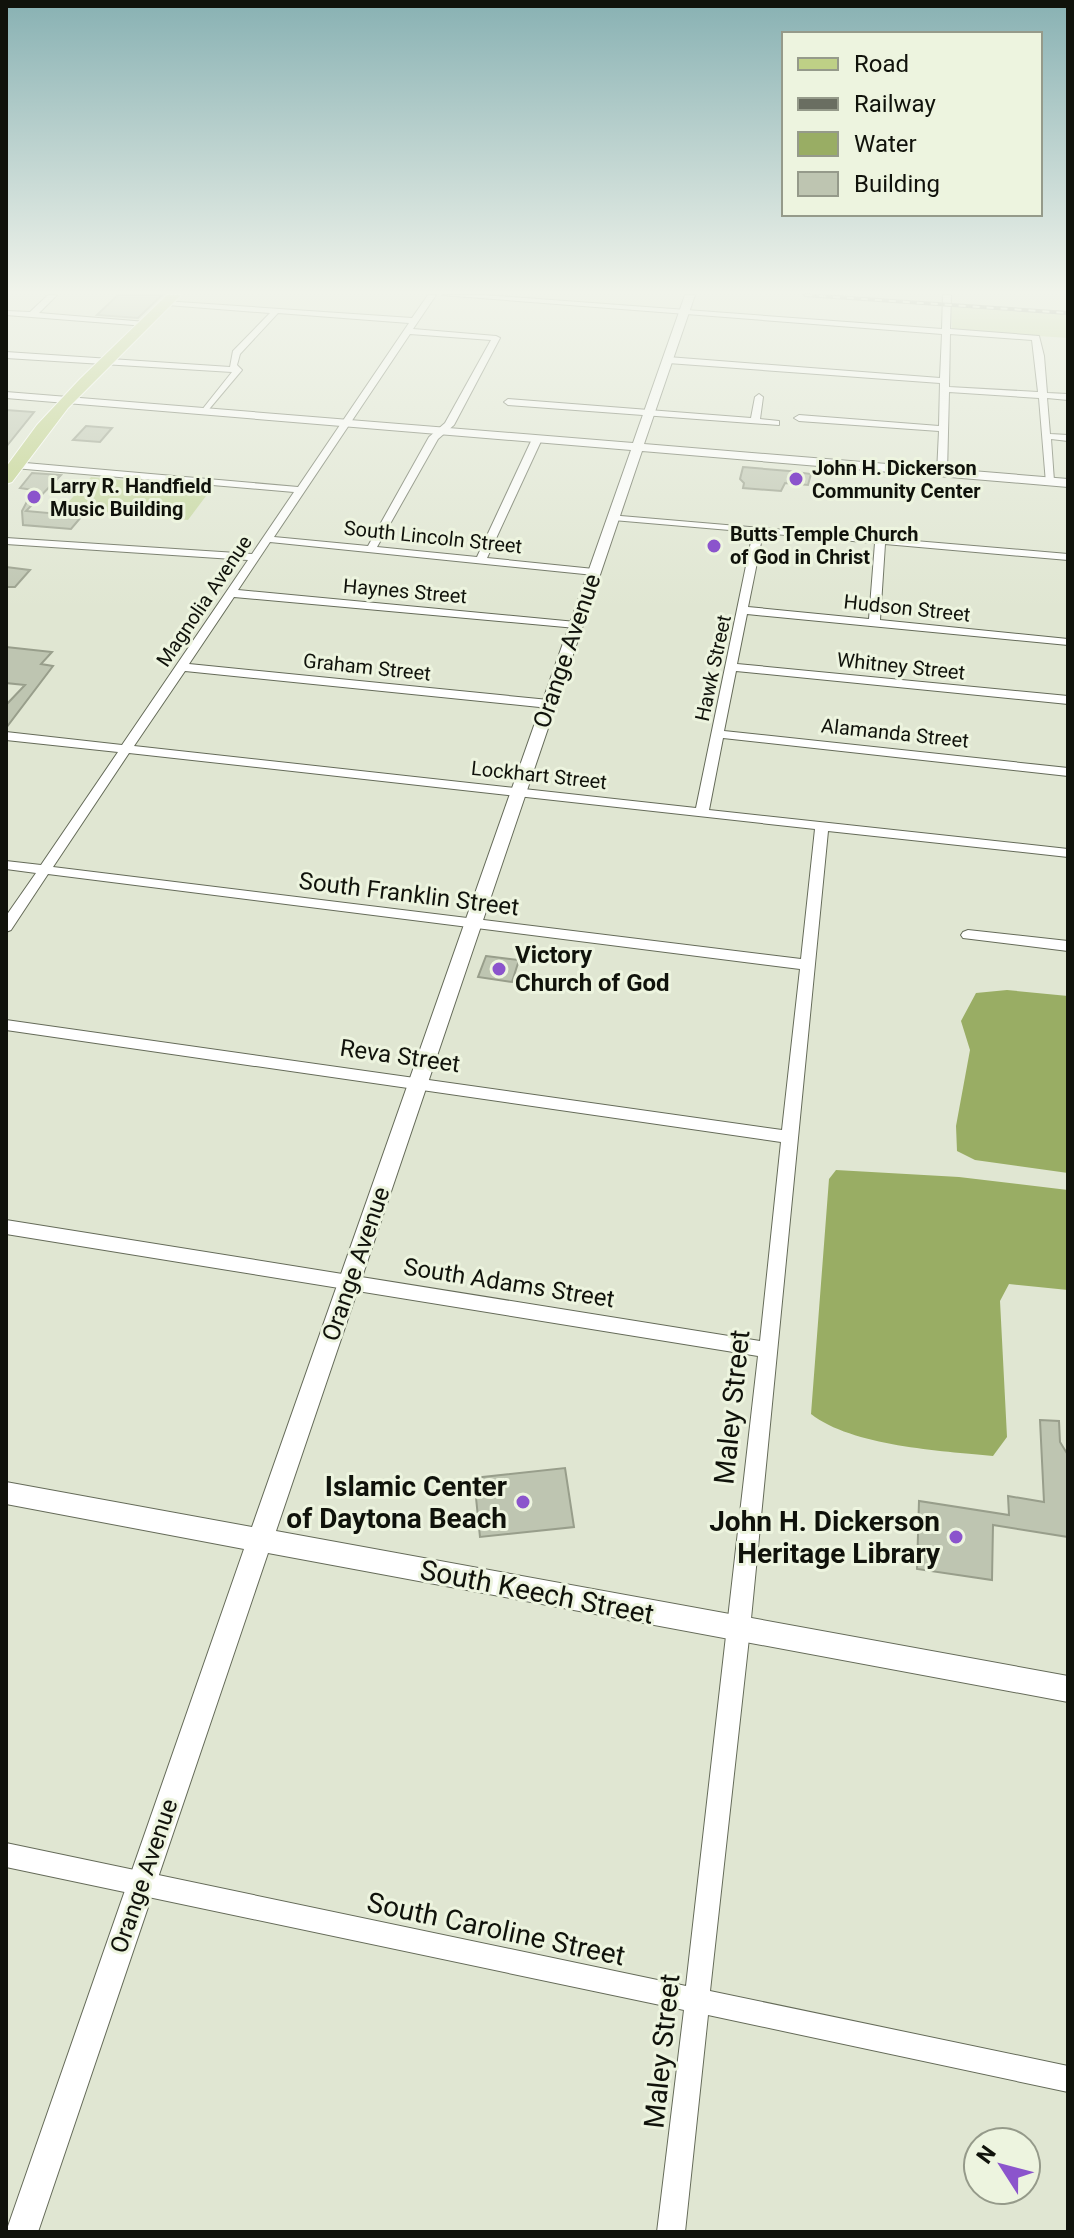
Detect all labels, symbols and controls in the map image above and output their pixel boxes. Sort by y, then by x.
legend [782,32,1042,216]
text: Road [854,50,909,78]
text: Railway [854,90,936,118]
text: Water [854,130,917,158]
text: Building [854,170,940,198]
place label: John H. Dickerson Community Center [812,456,981,503]
marker: John H. Dickerson Community Center [787,470,805,488]
place label: Larry R. Handfield Music Building [50,474,212,521]
marker: Larry R. Handfield Music Building [25,488,43,506]
street label: South Lincoln Street [343,516,523,558]
place label: Butts Temple Church of God in Christ [730,522,918,569]
street label: Magnolia Avenue [151,531,257,671]
marker: Butts Temple Church of God in Christ [705,537,723,555]
street label: Orange Avenue [528,570,606,732]
street label: Haynes Street [342,574,468,608]
street label: Hudson Street [843,589,971,627]
street label: Hawk Street [690,613,736,723]
street label: Whitney Street [836,647,966,685]
street label: Graham Street [302,648,432,686]
street label: Alamanda Street [820,713,970,753]
street label: Lockhart Street [470,756,608,794]
street label: South Franklin Street [297,867,521,921]
place label: Victory Church of God [515,941,670,997]
marker: Victory Church of God [490,960,508,978]
street label: Reva Street [338,1034,462,1078]
street label: Orange Avenue [317,1183,395,1345]
street label: South Adams Street [402,1253,617,1314]
street label: Maley Street [707,1328,757,1486]
place label: Islamic Center of Daytona Beach [286,1470,507,1535]
marker: Islamic Center of Daytona Beach [514,1493,532,1511]
place label: John H. Dickerson Heritage Library [709,1505,941,1570]
marker: John H. Dickerson Heritage Library [947,1528,965,1546]
street label: South Keech Street [417,1553,657,1631]
street label: Orange Avenue [105,1795,183,1957]
street label: South Caroline Street [364,1886,628,1972]
street label: Maley Street [637,1972,687,2130]
north arrow [962,2126,1042,2206]
text: N [972,2141,1001,2168]

